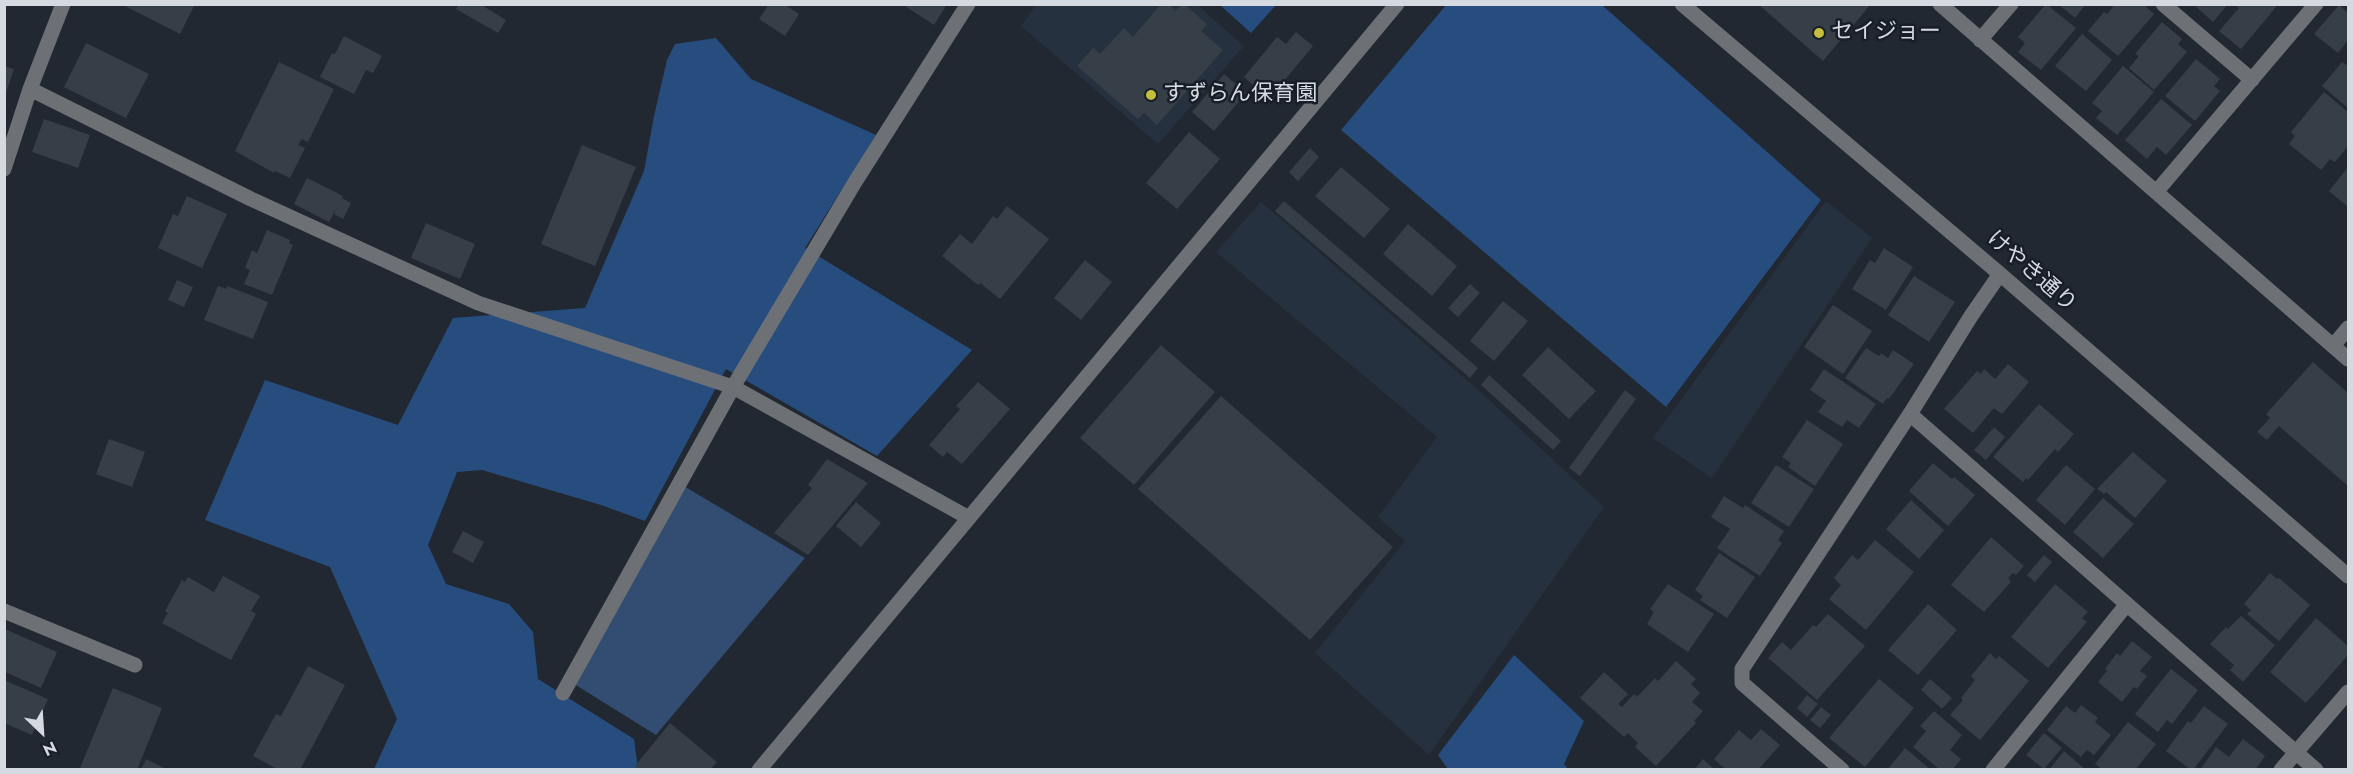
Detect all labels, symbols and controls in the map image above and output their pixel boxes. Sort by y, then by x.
place label: セイジョー [1831,20,1941,46]
marker: セイジョー [1812,26,1826,40]
place label: すずらん保育園 [1163,82,1317,108]
marker: すずらん保育園 [1144,88,1158,102]
street label: けやき通り [1981,226,2081,318]
north arrow [12,702,72,762]
text: N [39,736,60,762]

